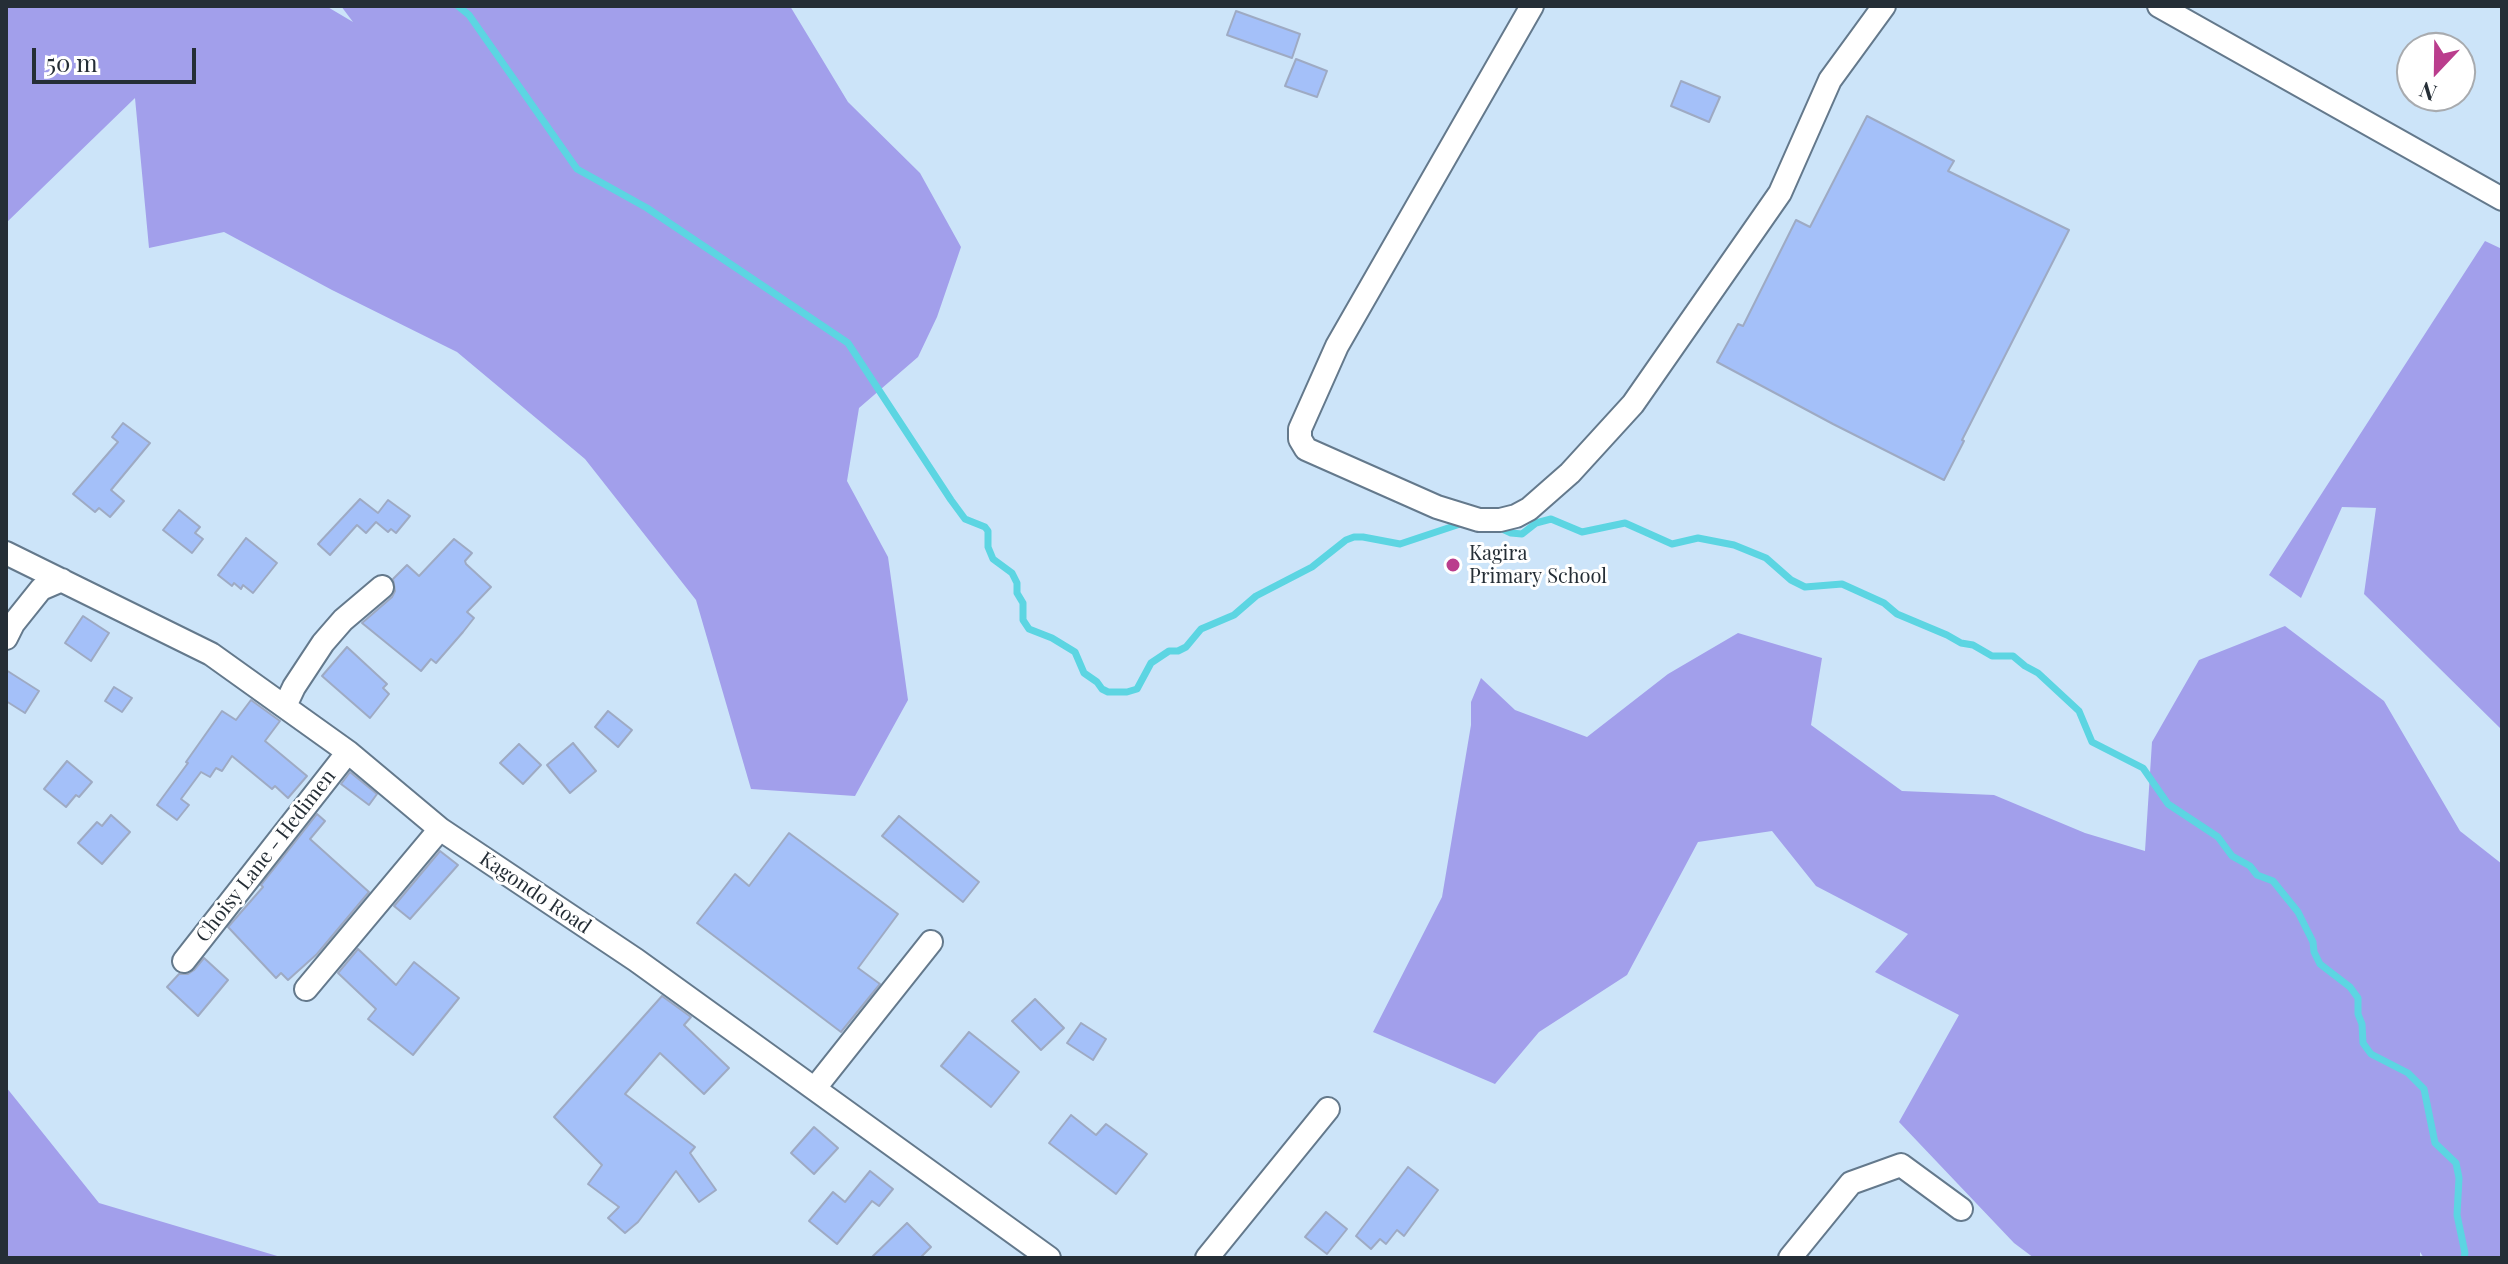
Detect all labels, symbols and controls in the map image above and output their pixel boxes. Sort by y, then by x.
scale bar [36,32,200,82]
north arrow [2396,32,2476,112]
text: 50 m [46,46,98,78]
text: N [2415,76,2441,109]
place label: Kagira Primary School [1469,542,1607,589]
marker: Kagira Primary School [1444,556,1462,574]
street label: Choisy Lane - Hedimen [191,765,341,947]
street label: Kagondo Road [475,847,595,939]

